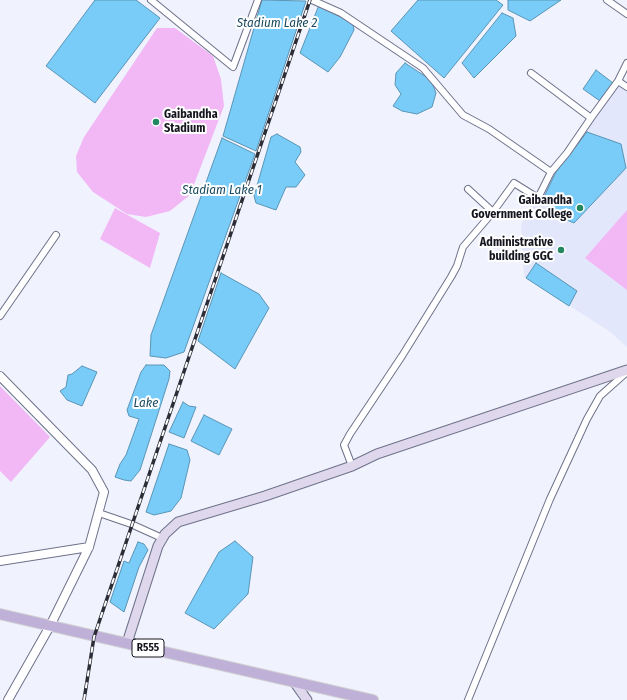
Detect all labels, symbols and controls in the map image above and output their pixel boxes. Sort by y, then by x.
water label: Stadium Lake 2 [237,15,317,31]
place label: Gaibandha Stadium [164,108,218,136]
marker: Gaibandha Stadium [151,117,161,127]
water label: Stadiam Lake 1 [182,182,262,198]
place label: Gaibandha Government College [471,194,572,222]
marker: Gaibandha Government College [575,203,585,213]
place label: Administrative building GGC [480,236,553,264]
marker: Administrative building GGC [556,245,566,255]
water label: Lake [134,395,158,411]
road number: R555 [132,639,164,657]

